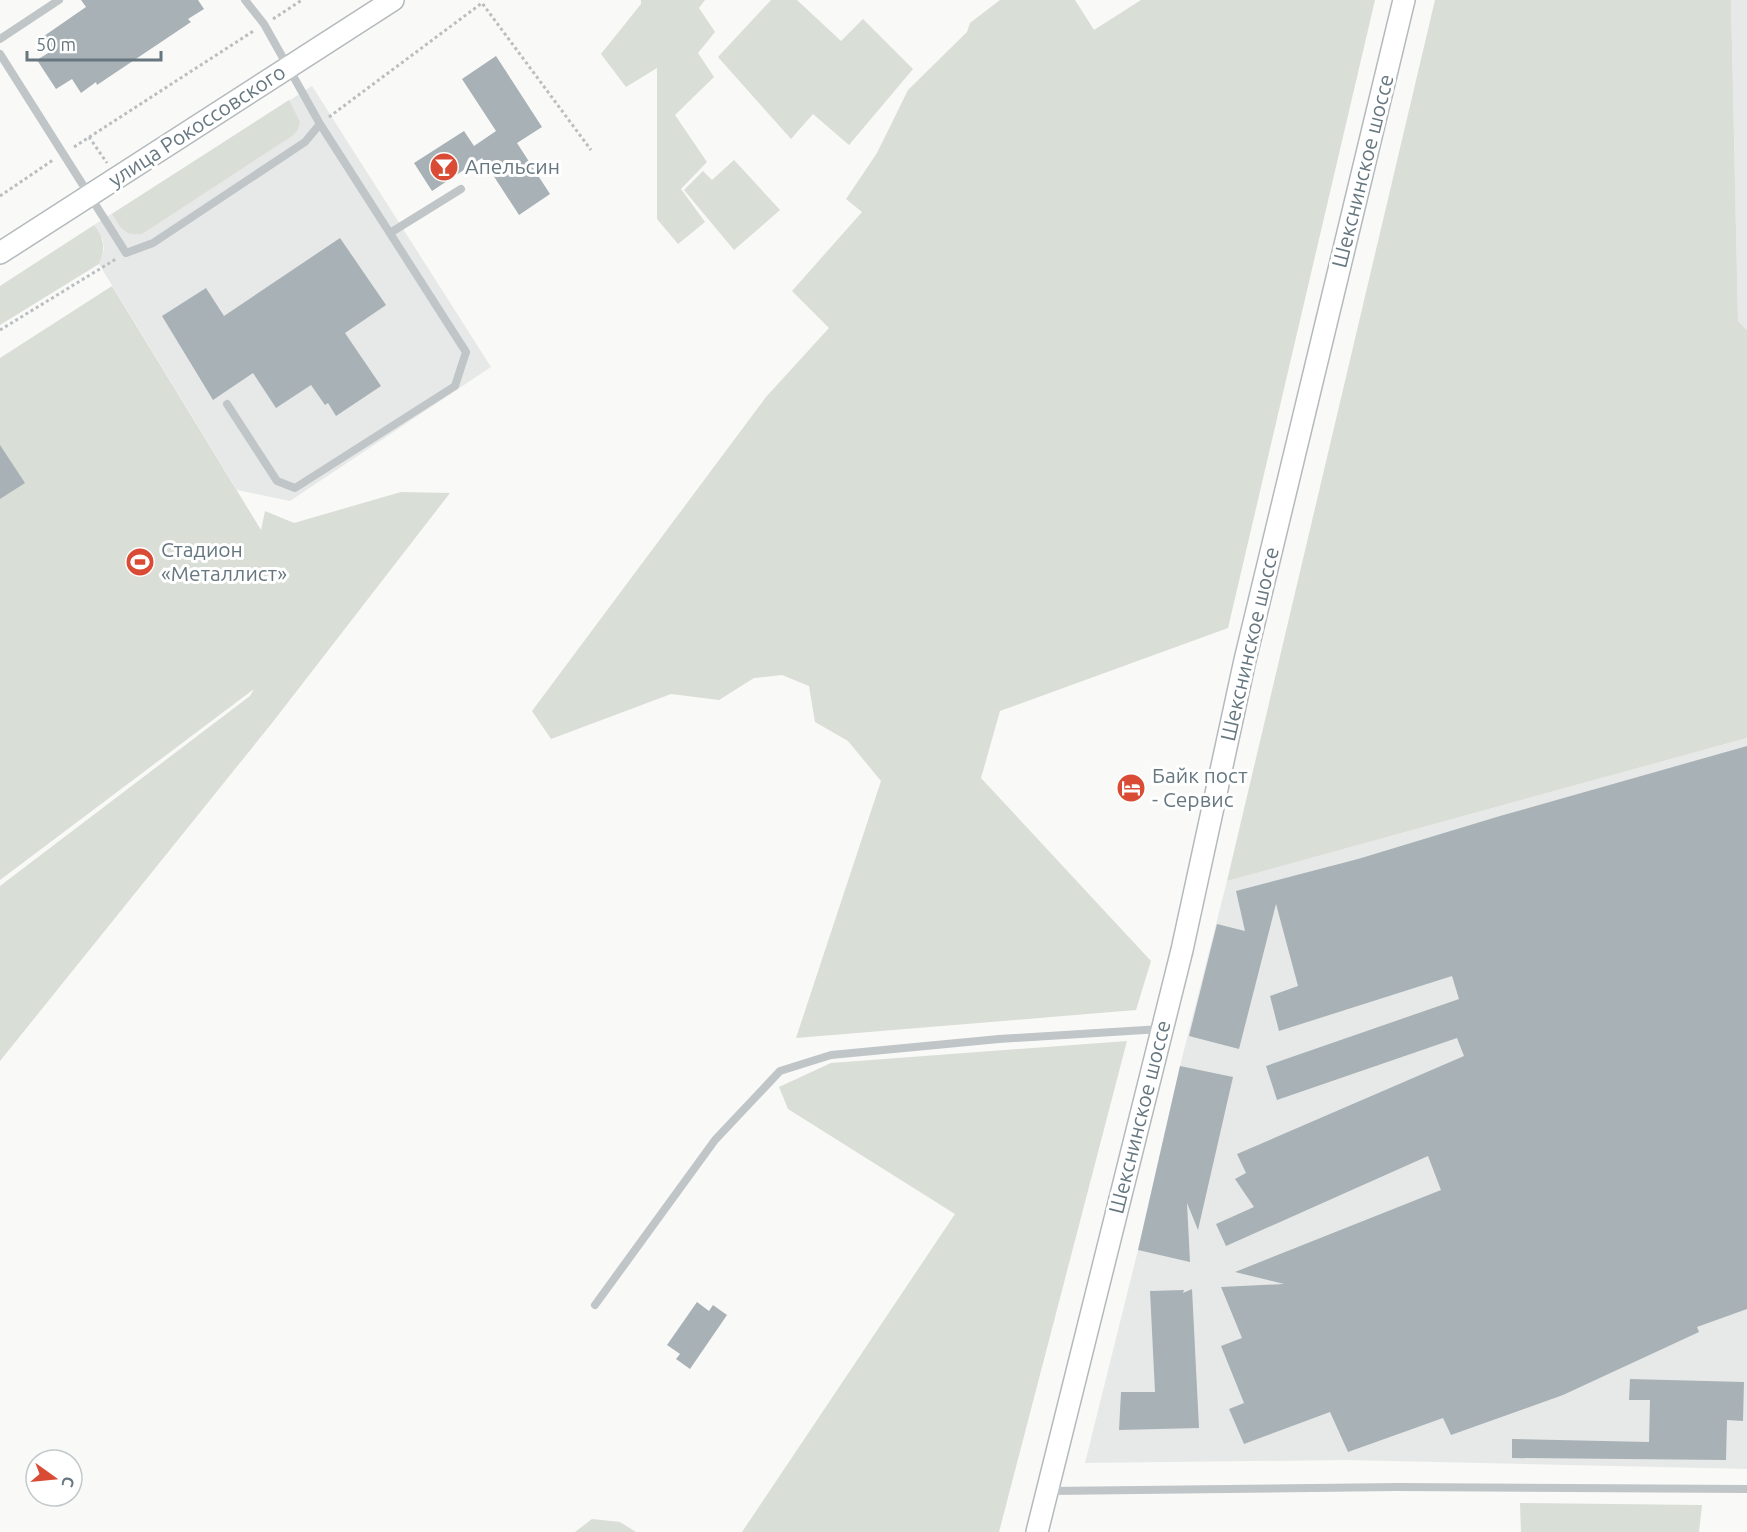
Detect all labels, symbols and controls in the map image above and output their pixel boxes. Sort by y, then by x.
scale bar [27,24,160,62]
text: 50 m [36,34,76,54]
street label: улица Рокоссовского [103,59,289,191]
street label: Шекснинское шоссе [1326,72,1398,270]
bar icon: Апельсин [428,151,460,183]
place label: Апельсин [465,154,560,178]
place label: Стадион «Металлист» [161,537,287,585]
street label: Шекснинское шоссе [1215,544,1283,743]
sports icon: Стадион «Металлист» [124,546,156,578]
place label: Байк пост - Сервис [1152,763,1248,811]
hotel icon: Байк пост - Сервис [1115,772,1147,804]
street label: Шекснинское шоссе [1103,1018,1175,1216]
north arrow [24,1448,84,1508]
text: С [58,1475,79,1489]

